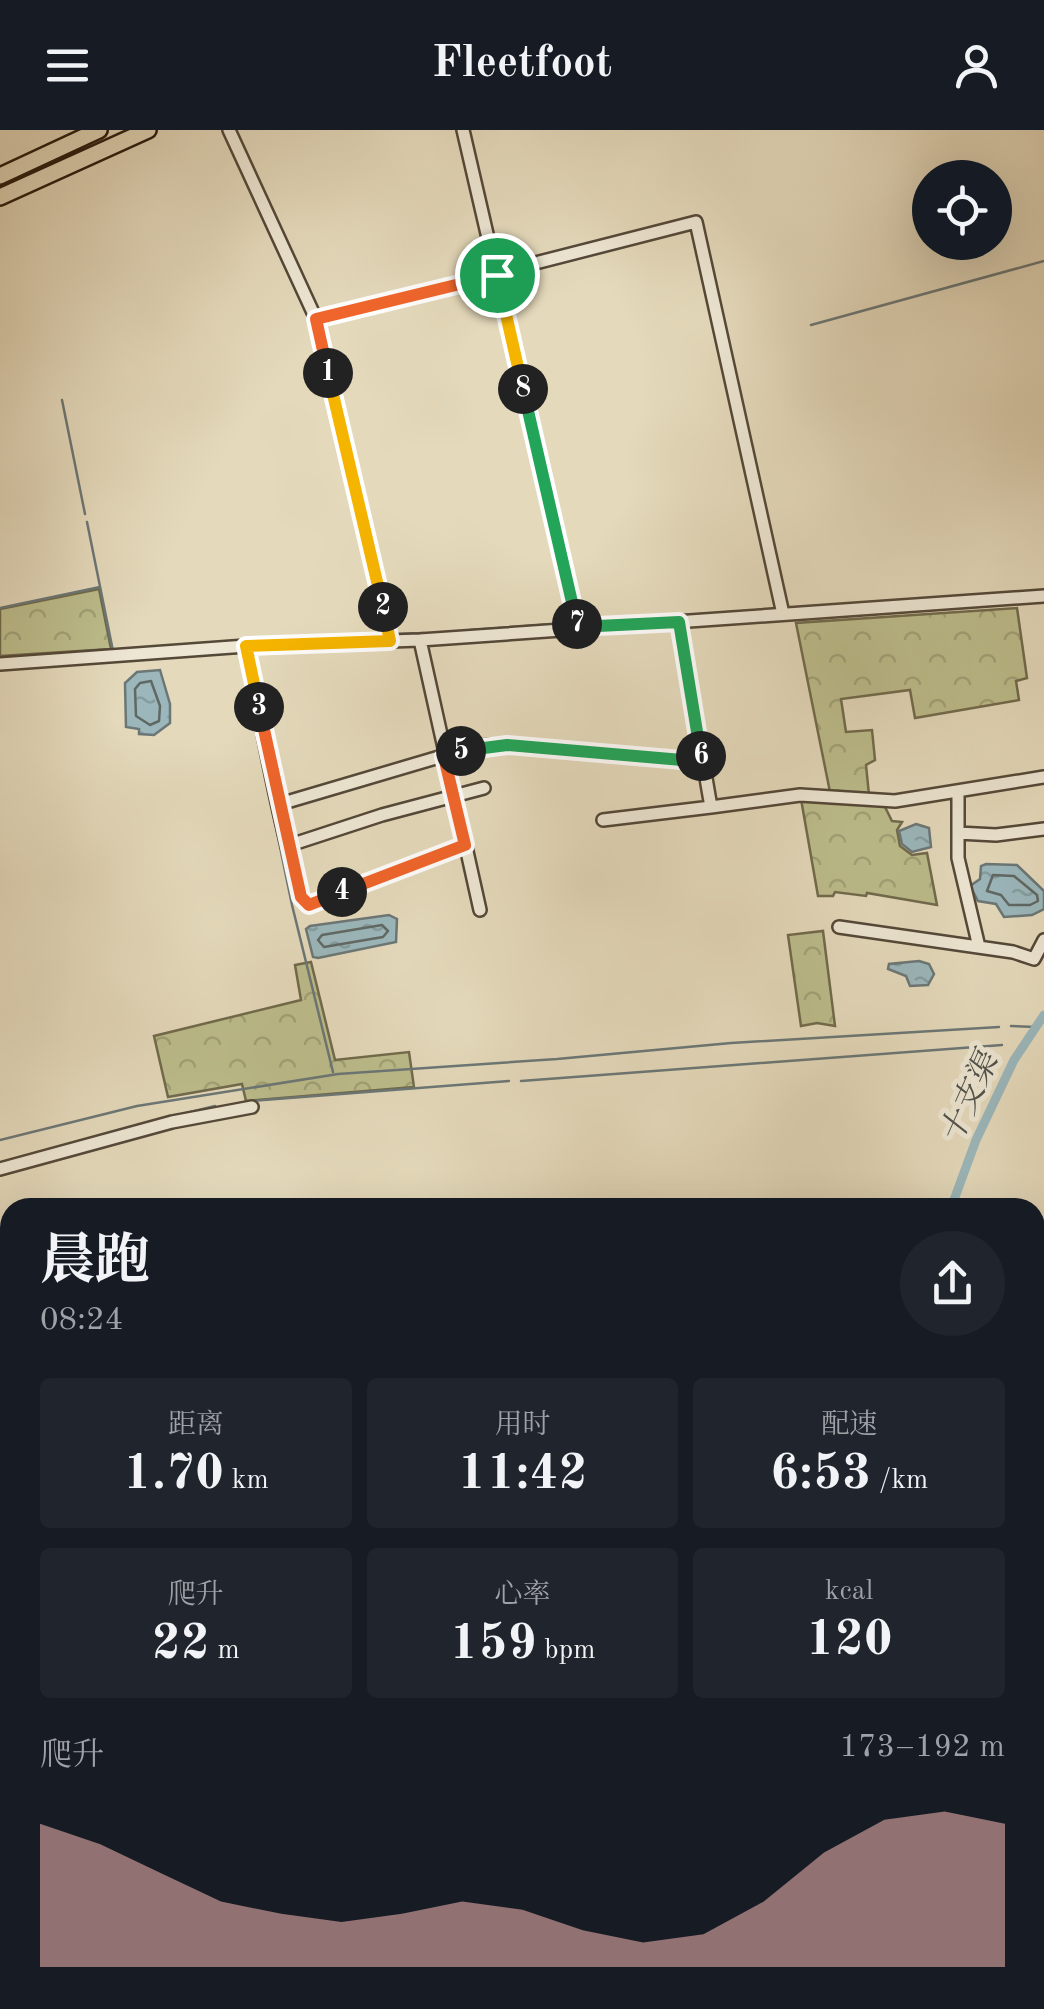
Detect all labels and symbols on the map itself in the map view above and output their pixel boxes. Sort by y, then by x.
pin [455,233,540,318]
pin: 1 [303,348,353,398]
pin: 8 [498,364,548,414]
pin: 2 [358,582,408,632]
pin: 7 [552,599,602,649]
pin: 3 [234,682,284,732]
pin: 5 [436,726,486,776]
pin: 6 [676,731,726,781]
pin: 4 [317,867,367,917]
water label: 十支渠 [934,1044,1007,1149]

